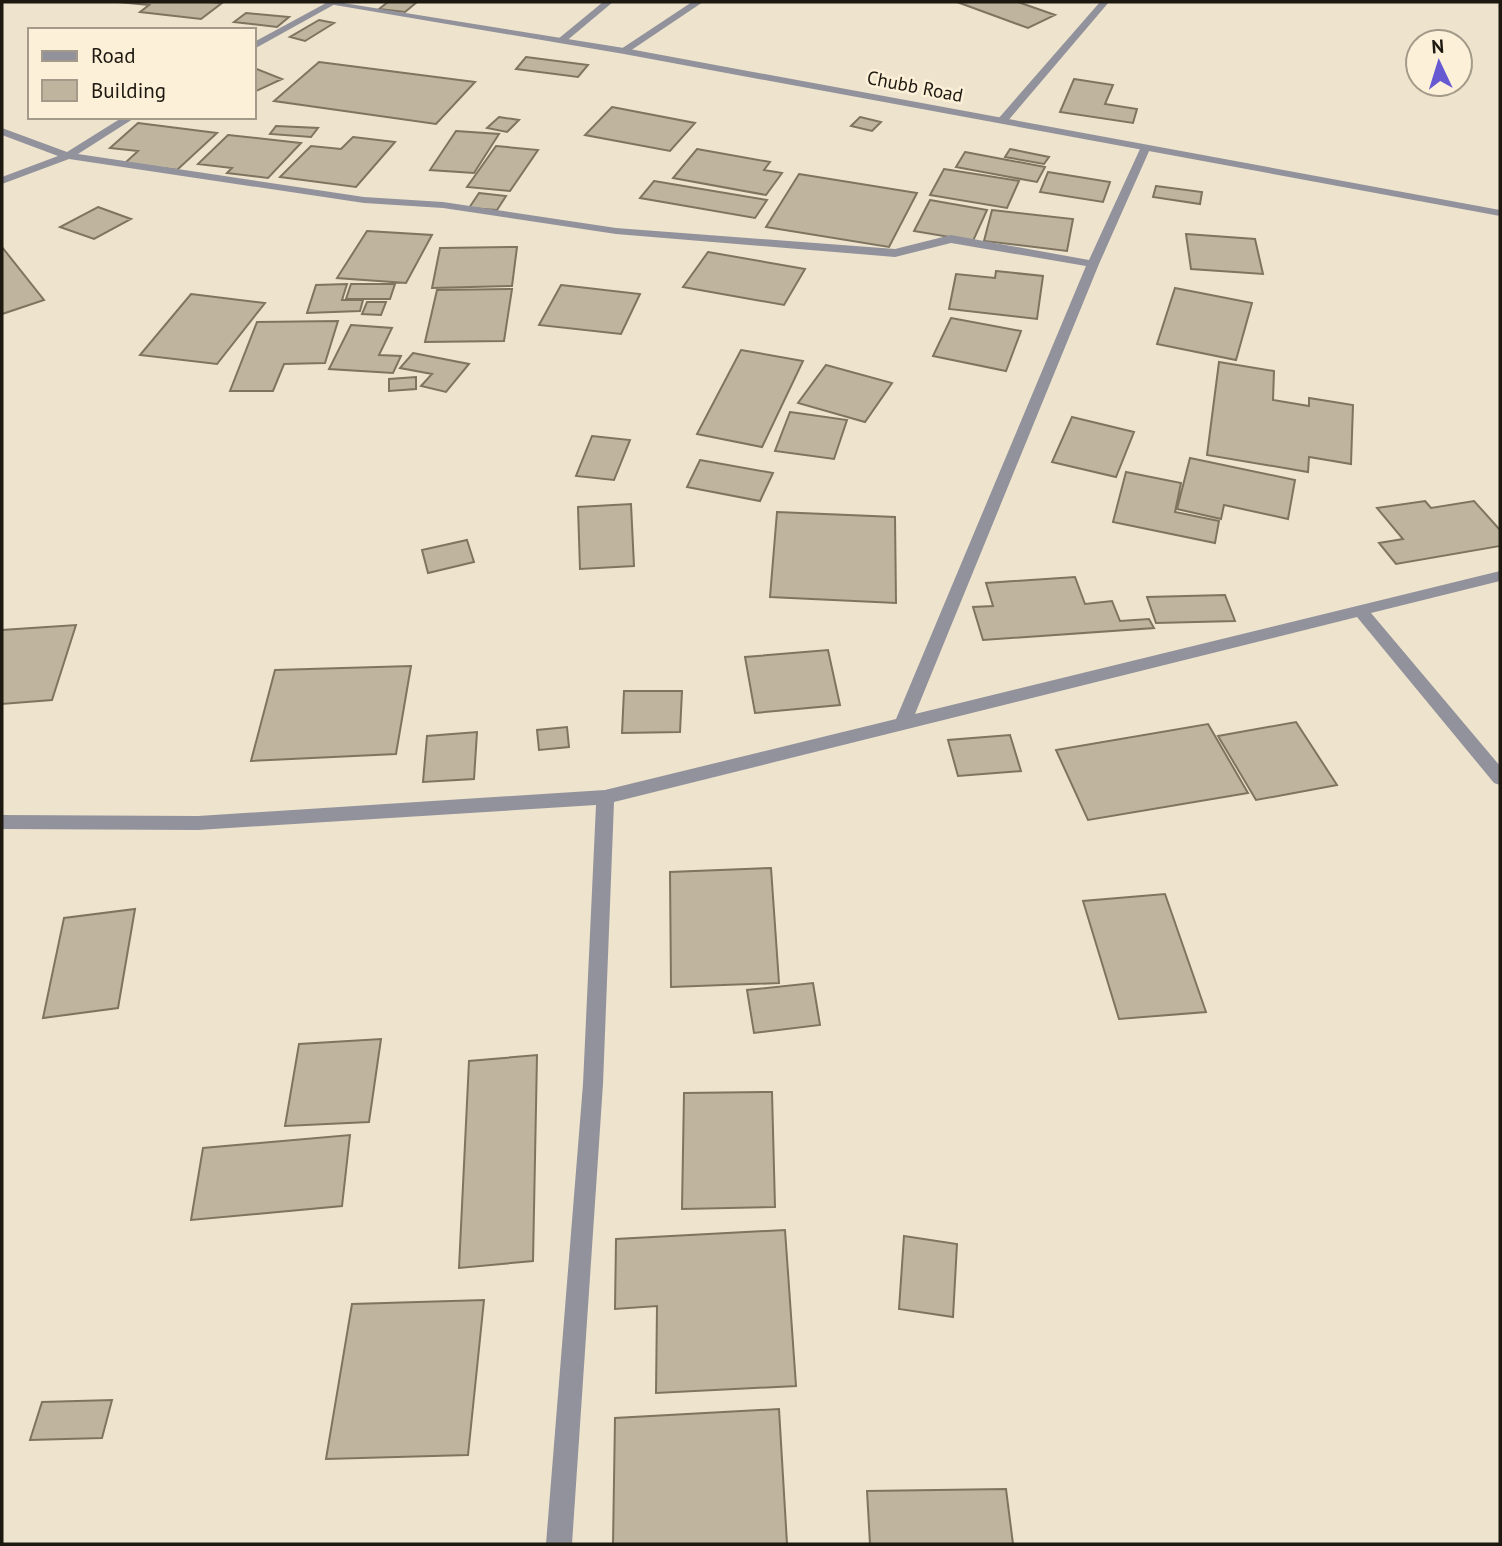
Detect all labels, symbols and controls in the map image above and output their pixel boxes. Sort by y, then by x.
legend [28,28,256,119]
north arrow [1404,28,1474,98]
text: N [1431,34,1445,58]
text: Road [91,42,135,69]
street label: Chubb Road [865,65,965,107]
text: Building [91,77,166,104]

